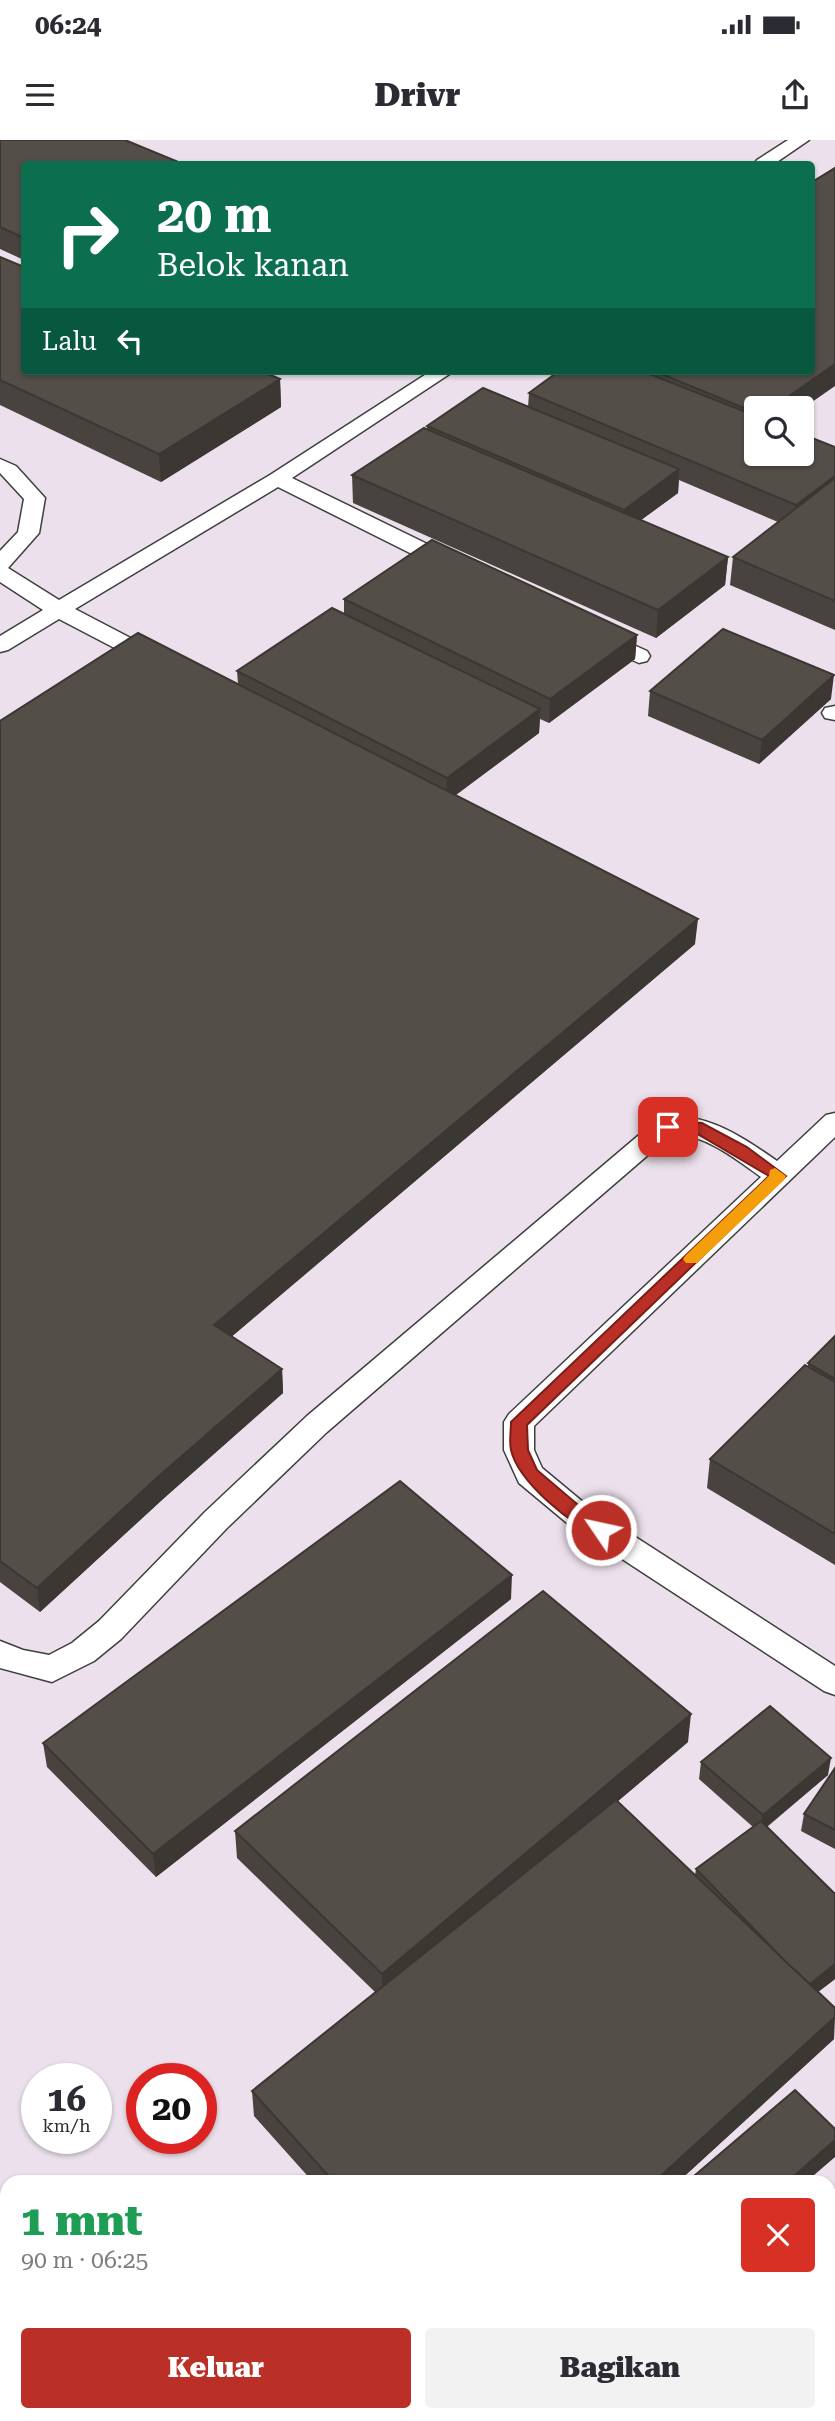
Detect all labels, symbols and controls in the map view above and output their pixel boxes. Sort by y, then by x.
text: 06:24 [35,10,101,40]
icon: menu [21,76,59,114]
text: Drivr [374,76,461,114]
icon: share [776,76,814,114]
text: 20 m [157,187,272,244]
icon: right [42,189,133,280]
text: Belok kanan [157,246,349,284]
icon: left [111,322,149,360]
text: Lalu [42,326,97,356]
map controls [744,396,814,466]
button: search [744,396,814,466]
pin [638,1097,698,1157]
icon: arrive [649,1108,687,1146]
position arrow [564,1493,638,1567]
speed limit sign: 20 [126,2063,217,2154]
text: 16 [47,2079,86,2120]
text: km/h [42,2115,91,2136]
text: 1 mnt [21,2196,142,2245]
button: close [741,2198,815,2272]
text: 90 m · 06:25 [21,2247,148,2274]
button: Keluar [21,2328,411,2408]
button: Bagikan [425,2328,815,2408]

